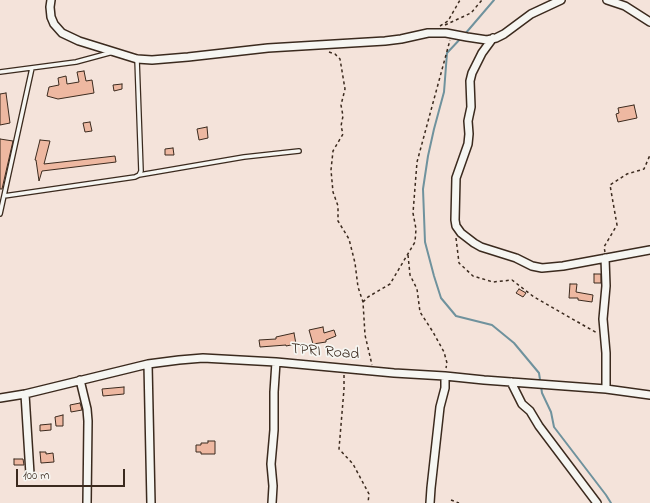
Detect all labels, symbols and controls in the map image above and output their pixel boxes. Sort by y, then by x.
street label: TPRI Road [290,340,360,366]
scale bar [18,461,127,487]
text: 100 m [23,467,50,485]

